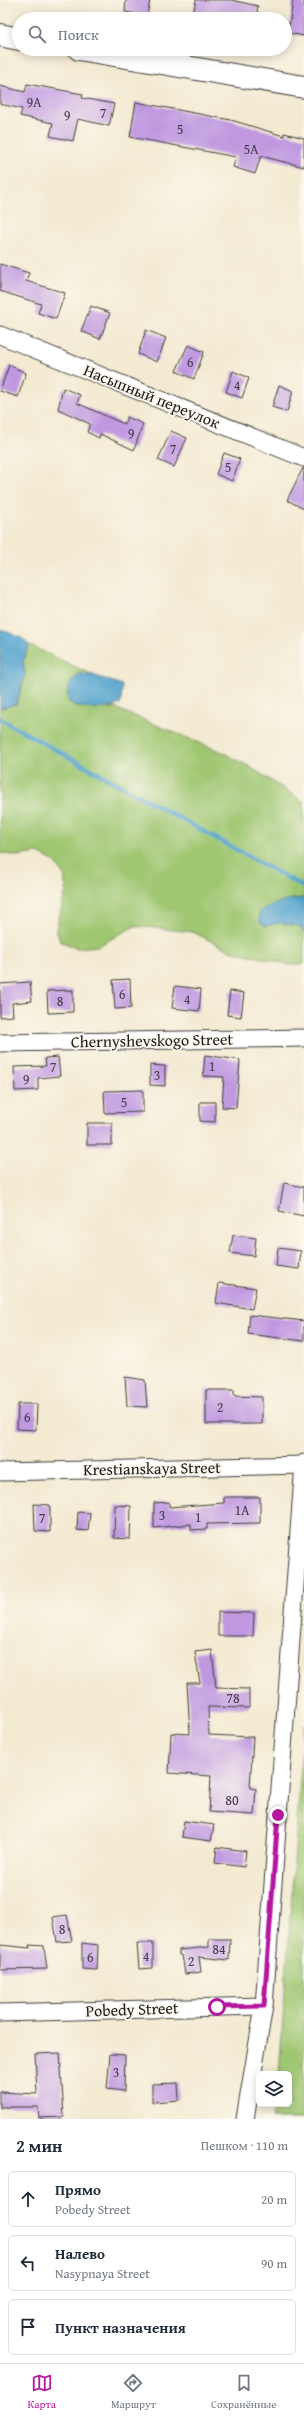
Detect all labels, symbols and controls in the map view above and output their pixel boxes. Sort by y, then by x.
search box [12,12,292,56]
icon: search [26,23,48,45]
text: Поиск [58,24,99,45]
house number: 9А [26,92,42,112]
house number: 7 [100,103,107,123]
house number: 9 [64,105,71,125]
house number: 5 [177,119,183,139]
house number: 5А [243,139,259,159]
house number: 6 [187,352,194,372]
street label: Насыпный переулок [80,358,224,435]
house number: 4 [234,375,241,395]
house number: 9 [128,423,135,443]
house number: 7 [170,439,177,459]
house number: 5 [225,457,231,477]
house number: 6 [119,984,126,1004]
house number: 4 [184,989,191,1009]
house number: 8 [57,991,64,1011]
street label: Chernyshevskogo Street [71,1027,234,1053]
house number: 1 [209,1056,215,1076]
house number: 7 [50,1057,57,1077]
house number: 3 [154,1065,160,1085]
house number: 9 [23,1069,30,1089]
house number: 5 [121,1092,127,1112]
house number: 2 [217,1397,223,1417]
house number: 6 [24,1407,31,1427]
street label: Krestianskaya Street [83,1455,221,1481]
house number: 1А [234,1500,250,1520]
house number: 3 [159,1505,165,1525]
house number: 1 [195,1507,201,1527]
house number: 7 [39,1508,46,1528]
house number: 78 [226,1688,240,1708]
house number: 80 [225,1790,239,1810]
route end [269,1806,287,1824]
house number: 8 [59,1919,66,1939]
house number: 84 [212,1939,226,1959]
house number: 4 [143,1946,150,1966]
house number: 6 [87,1947,94,1967]
house number: 2 [188,1951,194,1971]
street label: Pobedy Street [85,1995,179,2023]
route start [208,1998,226,2016]
house number: 3 [113,2062,119,2082]
map controls [256,2071,292,2107]
button: layers [256,2071,292,2107]
text: 2 мин [16,2133,62,2158]
text: Пешком · 110 m [201,2136,288,2155]
text: Прямо [55,2179,101,2200]
icon: ahead [17,2188,39,2210]
text: 20 m [261,2190,287,2209]
text: Pobedy Street [55,2200,131,2219]
text: Налево [55,2243,105,2264]
icon: left [17,2252,39,2274]
text: 90 m [261,2254,287,2273]
text: Nasypnaya Street [55,2264,150,2283]
icon: arrive [17,2316,39,2338]
text: Пункт назначения [55,2317,186,2338]
tab: Карта [27,2372,56,2412]
tab: Маршрут [111,2372,156,2412]
tab: Сохранённые [211,2372,276,2412]

